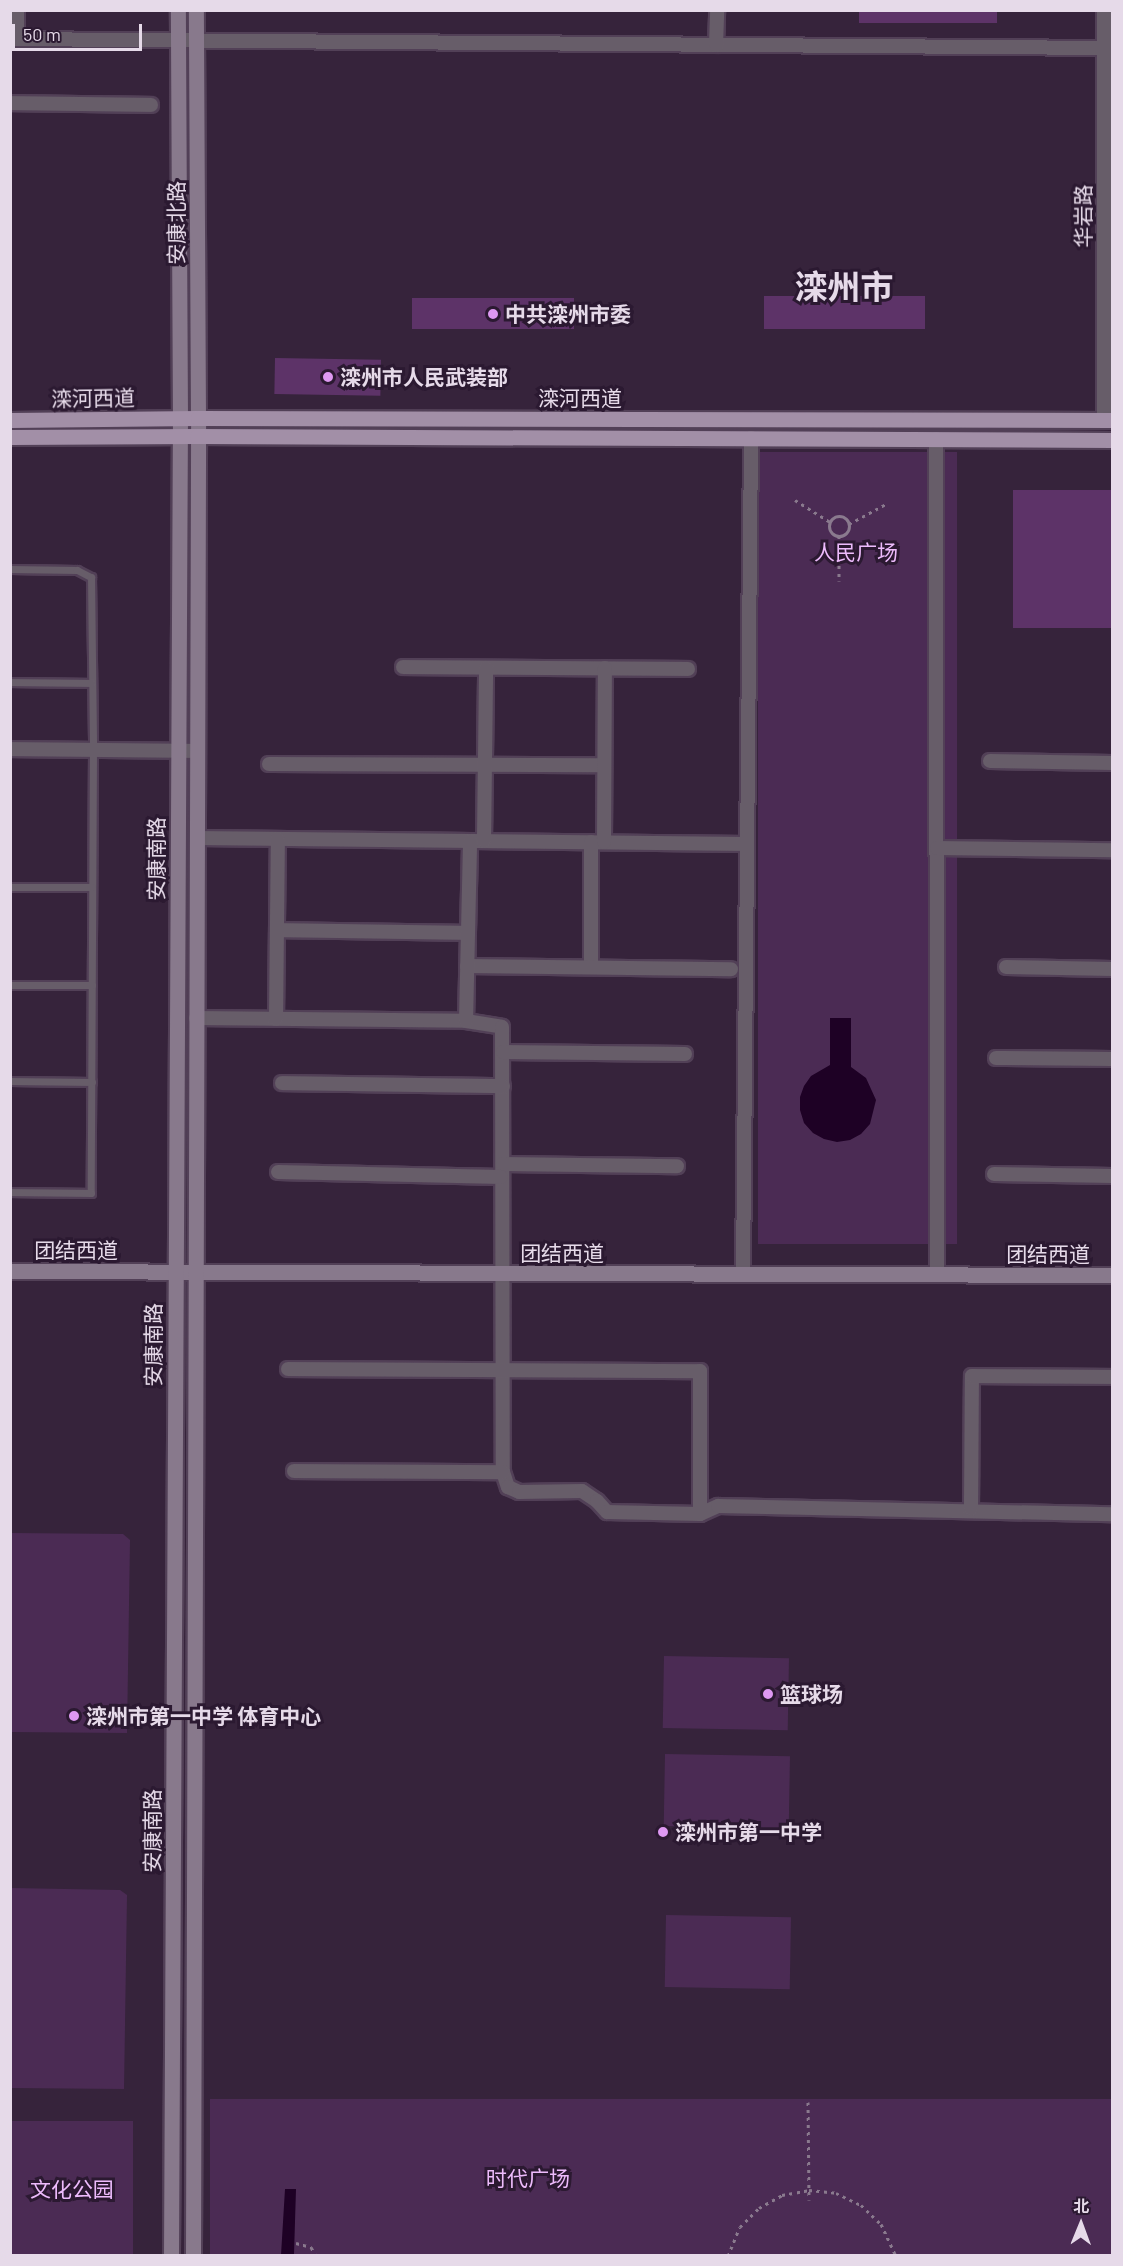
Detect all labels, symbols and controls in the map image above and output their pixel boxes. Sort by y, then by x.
scale bar [15,12,146,50]
text: 50 m [23,23,61,45]
street label: 安康北路 [163,181,189,265]
street label: 华岩路 [1070,185,1096,247]
district label: 滦州市 [795,267,893,307]
place label: 中共滦州市委 [505,301,631,327]
marker: 中共滦州市委 [486,307,500,321]
place label: 滦州市人民武装部 [340,364,508,390]
marker: 滦州市人民武装部 [321,370,335,384]
street label: 滦河西道 [51,385,135,411]
street label: 滦河西道 [538,385,622,411]
park label: 人民广场 [814,539,898,565]
street label: 安康南路 [143,817,169,901]
street label: 团结西道 [34,1237,118,1263]
street label: 团结西道 [520,1240,604,1266]
street label: 团结西道 [1006,1241,1090,1267]
street label: 安康南路 [140,1303,166,1387]
place label: 篮球场 [780,1681,843,1707]
marker: 篮球场 [761,1687,775,1701]
place label: 滦州市第一中学 体育中心 [86,1703,321,1729]
marker: 滦州市第一中学 体育中心 [67,1709,81,1723]
street label: 安康南路 [139,1789,165,1873]
place label: 滦州市第一中学 [675,1819,822,1845]
marker: 滦州市第一中学 [656,1825,670,1839]
park label: 时代广场 [486,2165,570,2191]
park label: 文化公园 [30,2176,114,2202]
north arrow [1051,2194,1111,2254]
text: 北 [1073,2196,1089,2215]

